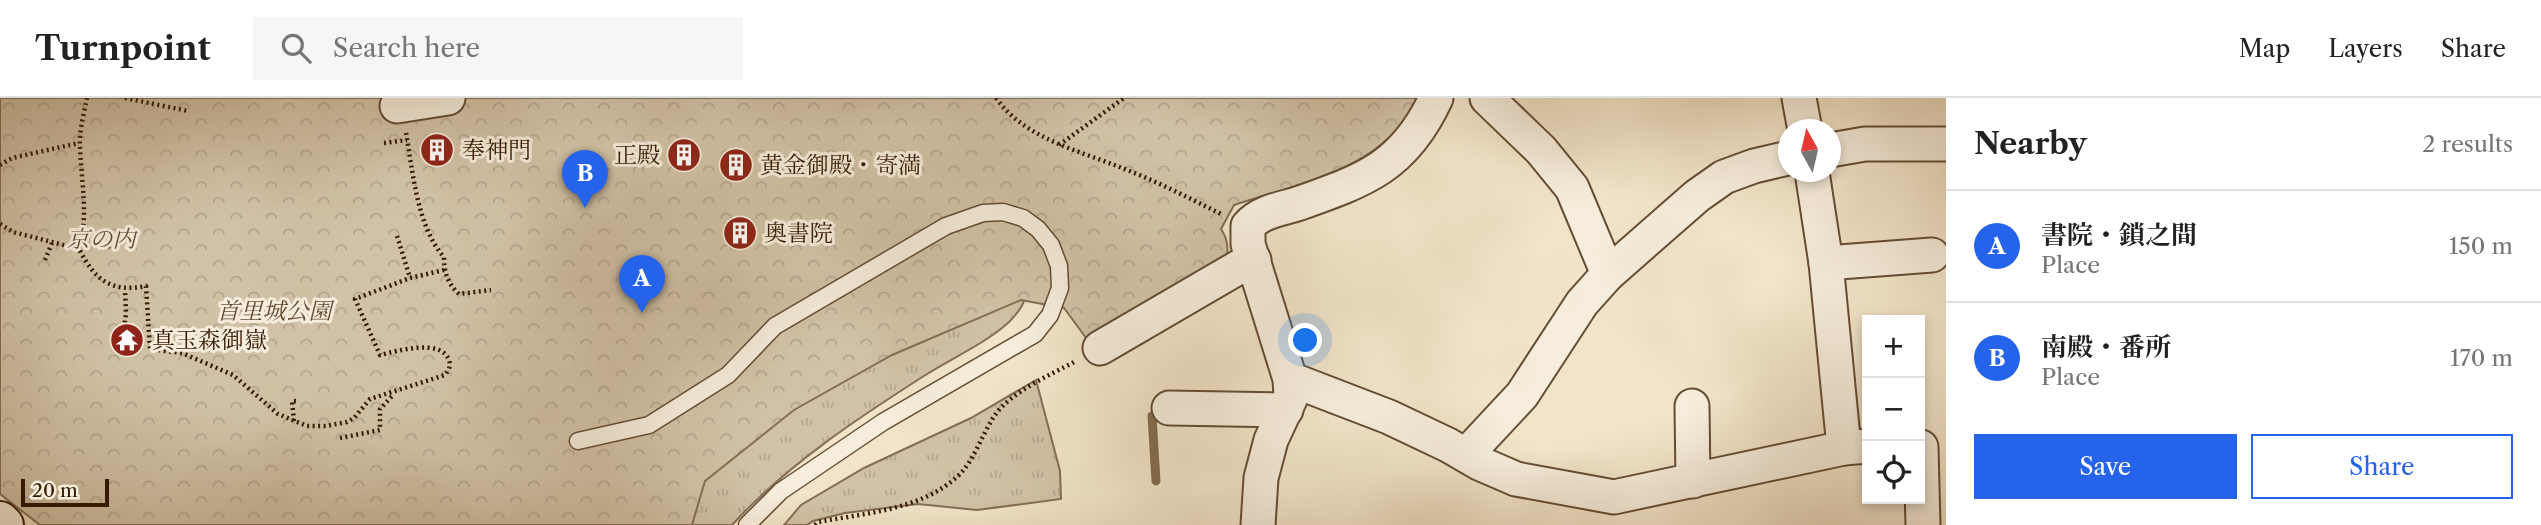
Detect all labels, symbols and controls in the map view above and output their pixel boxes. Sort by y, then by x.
search box [253,17,743,80]
text: Turnpoint [35,28,211,69]
icon: search [277,29,315,67]
text: Search here [333,32,480,64]
text: Map [2239,34,2290,63]
text: Layers [2328,34,2403,63]
text: Share [2441,34,2506,63]
north arrow [1778,119,1841,182]
text: Nearby [1974,125,2087,162]
text: 2 results [2422,130,2513,158]
building icon: 奉神門 [418,131,456,169]
place label: 奉神門 [462,136,531,164]
building icon: 正殿 [665,136,703,174]
place label: 正殿 [614,141,660,169]
building icon: 黄金御殿・寄満 [717,146,755,184]
pin: B [562,150,608,208]
place label: 黄金御殿・寄満 [760,151,921,179]
building icon: 奥書院 [721,214,759,252]
place label: 奥書院 [764,219,833,247]
text: 書院・鎖之間 [2041,219,2197,251]
park label: 京の内 [67,225,139,253]
text: A [1988,232,2006,260]
text: 150 m [2449,232,2513,260]
text: Place [2041,251,2100,279]
pin: A [619,255,665,313]
park label: 首里城公園 [217,297,336,325]
map controls [1862,315,1925,504]
button: + [1862,315,1925,378]
temple icon: 真玉森御嶽 [108,321,146,359]
your location [1288,323,1322,357]
place label: 真玉森御嶽 [152,326,267,354]
text: 南殿・番所 [2041,331,2171,363]
text: B [1988,344,2006,372]
text: 170 m [2450,344,2513,372]
text: Place [2041,363,2100,391]
button: − [1862,378,1925,441]
button: Save [1974,434,2237,499]
button: Share [2251,434,2513,499]
button: locate [1862,441,1925,504]
scale bar [21,476,108,508]
text: 20 m [32,479,78,502]

